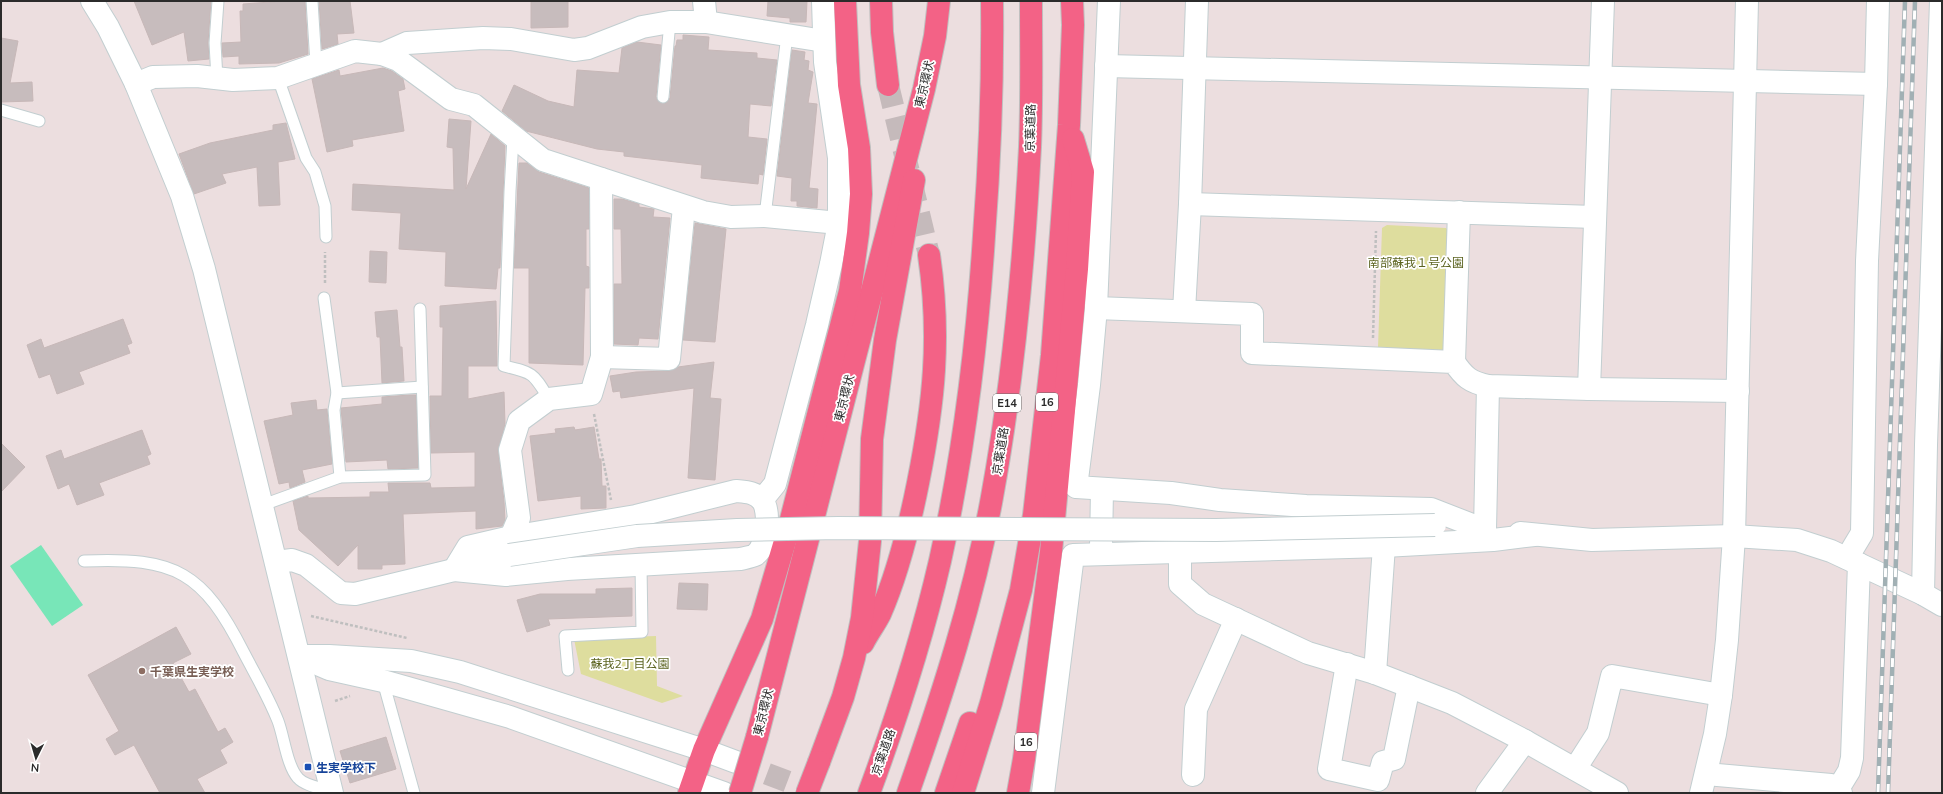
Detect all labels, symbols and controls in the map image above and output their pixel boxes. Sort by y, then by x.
street label: 東京環状 [911,59,937,109]
street label: 京葉道路 [1022,104,1038,152]
park label: 南部蘇我１号公園 [1368,255,1464,270]
street label: 東京環状 [831,373,857,423]
road number: 16 [1036,393,1058,411]
road number: E14 [993,394,1021,412]
street label: 京葉道路 [989,426,1011,476]
park label: 蘇我2丁目公園 [590,656,670,671]
place label: 千葉県生実学校 [150,664,234,679]
marker: 千葉県生実学校 [137,666,147,676]
street label: 東京環状 [750,687,776,737]
street label: 京葉道路 [868,727,898,777]
road number: 16 [1015,733,1037,751]
north arrow [16,738,56,778]
place label: 生実学校下 [316,760,376,775]
text: N [30,761,40,775]
marker: 生実学校下 [303,762,313,772]

